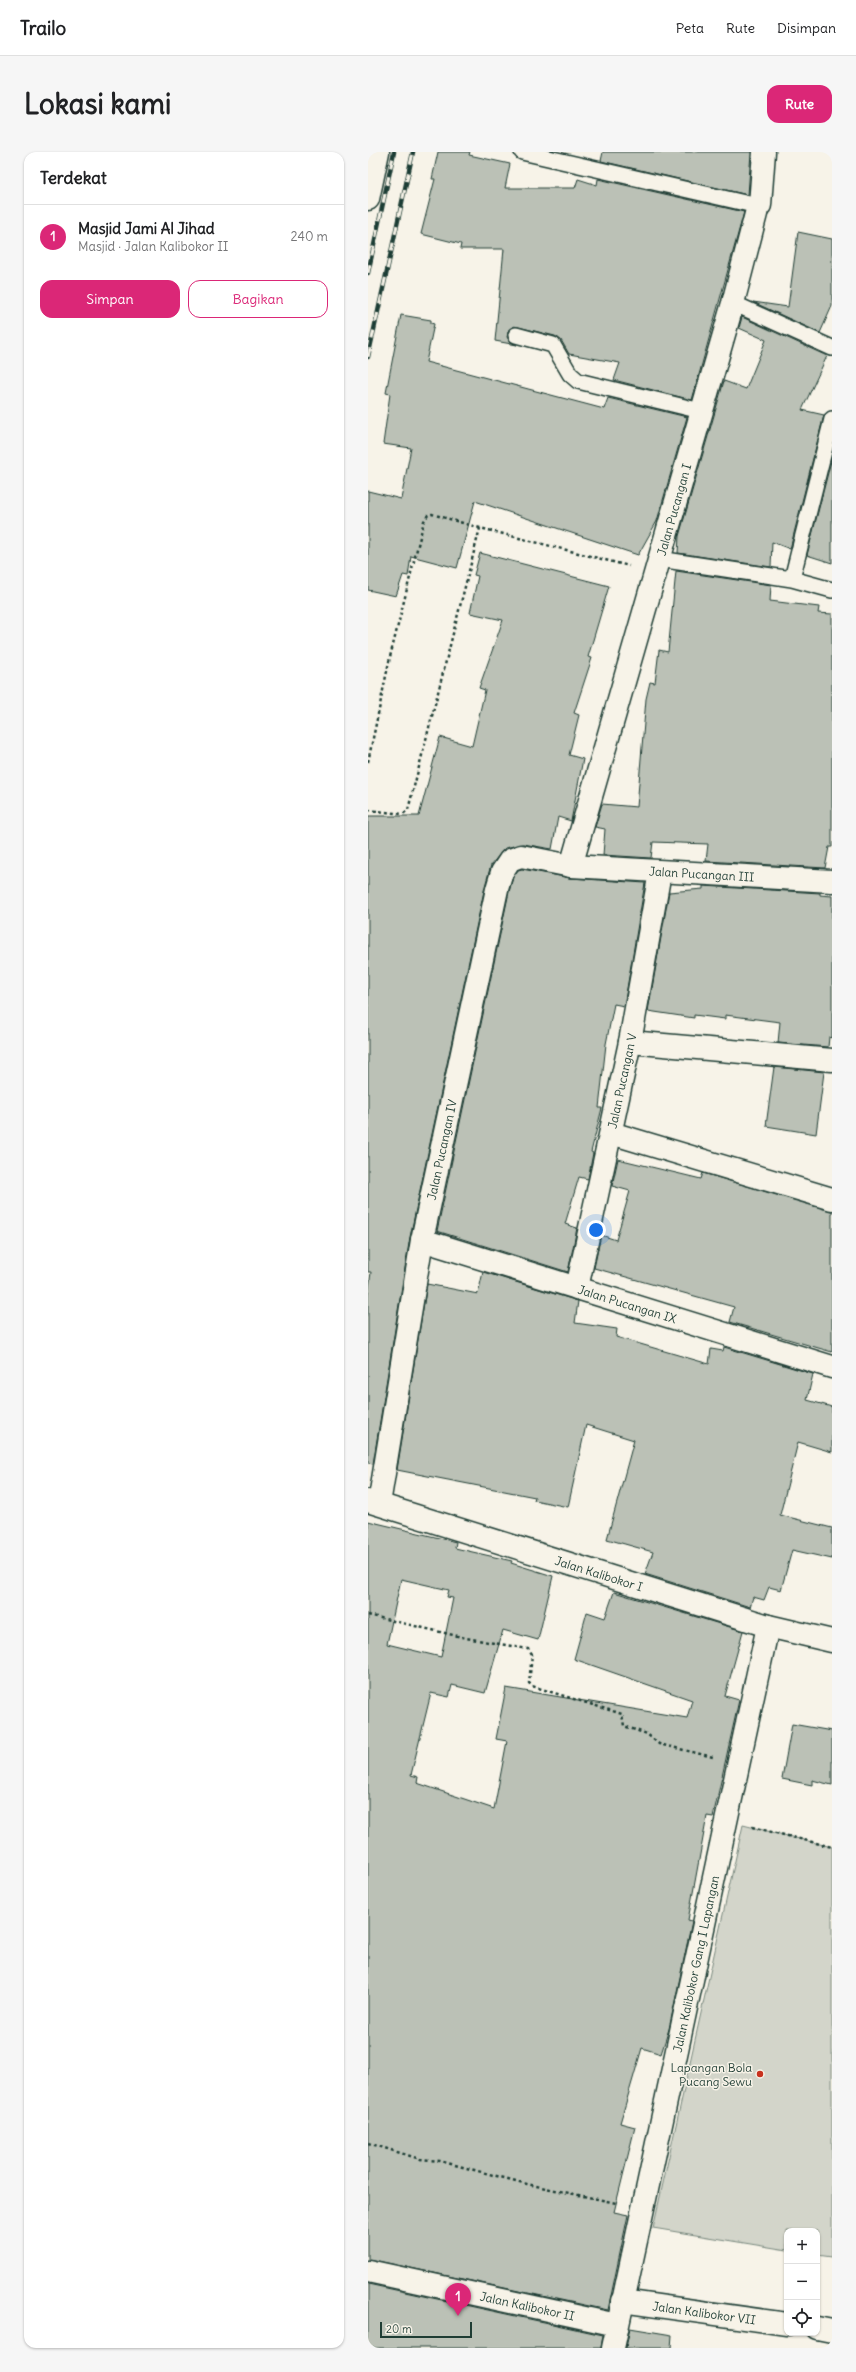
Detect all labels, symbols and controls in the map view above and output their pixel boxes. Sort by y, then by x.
text: Trailo [20,16,66,40]
text: Peta [676,19,704,37]
text: Rute [726,19,755,37]
text: Disimpan [777,19,836,37]
button: Rute [767,85,832,123]
text: Lokasi kami [24,86,171,122]
text: Terdekat [40,167,107,189]
text: Masjid Jami Al Jihad [78,219,214,238]
text: 1 [50,228,56,245]
text: 240 m [291,228,328,245]
text: Masjid · Jalan Kalibokor II [78,238,229,255]
button: Simpan [40,280,180,318]
button: Bagikan [188,280,328,318]
street label: Jalan Pucangan I [653,462,694,557]
street label: Jalan Pucangan III [649,863,755,884]
street label: Jalan Pucangan V [604,1031,639,1130]
street label: Jalan Pucangan IV [423,1097,459,1201]
your location [586,1220,606,1240]
street label: Jalan Pucangan IX [576,1281,679,1326]
street label: Jalan Kalibokor I [553,1552,645,1594]
street label: Jalan Kalibokor Gang I Lapangan [669,1874,722,2054]
place label: Lapangan Bola Pucang Sewu [671,2060,752,2089]
marker: Lapangan Bola Pucang Sewu [755,2069,765,2079]
map controls [784,2228,820,2336]
button: + [784,2228,820,2264]
button: − [784,2264,820,2300]
pin: 1 [445,2283,471,2316]
street label: Jalan Kalibokor II [479,2288,576,2323]
street label: Jalan Kalibokor VII [652,2298,757,2327]
button: locate [784,2300,820,2336]
scale bar [380,2320,472,2339]
text: 20 m [386,2322,412,2336]

